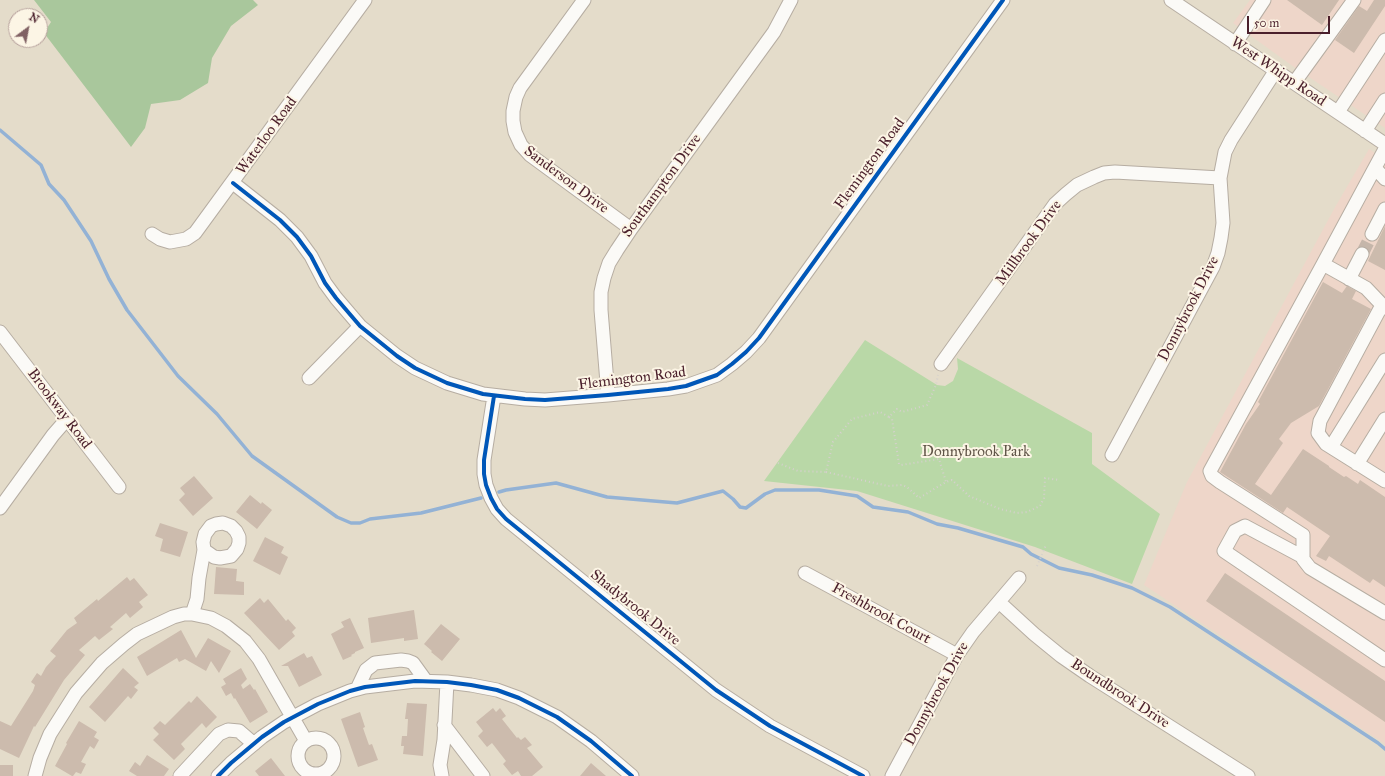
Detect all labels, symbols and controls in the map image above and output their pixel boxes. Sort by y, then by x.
north arrow [8,8,48,48]
scale bar [1249,8,1332,34]
text: N [27,10,42,26]
text: 50 m [1254,16,1279,30]
street label: West Whipp Road [1227,34,1329,110]
street label: Waterloo Road [233,94,301,178]
street label: Flemington Road [831,115,909,213]
street label: Southampton Drive [618,131,706,241]
street label: Sanderson Drive [520,142,612,218]
street label: Millbrook Drive [992,197,1066,289]
street label: Donnybrook Drive [1155,253,1223,365]
street label: Flemington Road [577,363,687,395]
street label: Brookway Road [23,365,95,453]
park label: Donnybrook Park [922,443,1030,461]
street label: Shadybrook Drive [586,566,684,650]
street label: Freshbrook Court [829,579,933,649]
street label: Donnybrook Drive [901,639,973,749]
street label: Boundbrook Drive [1067,655,1173,733]

